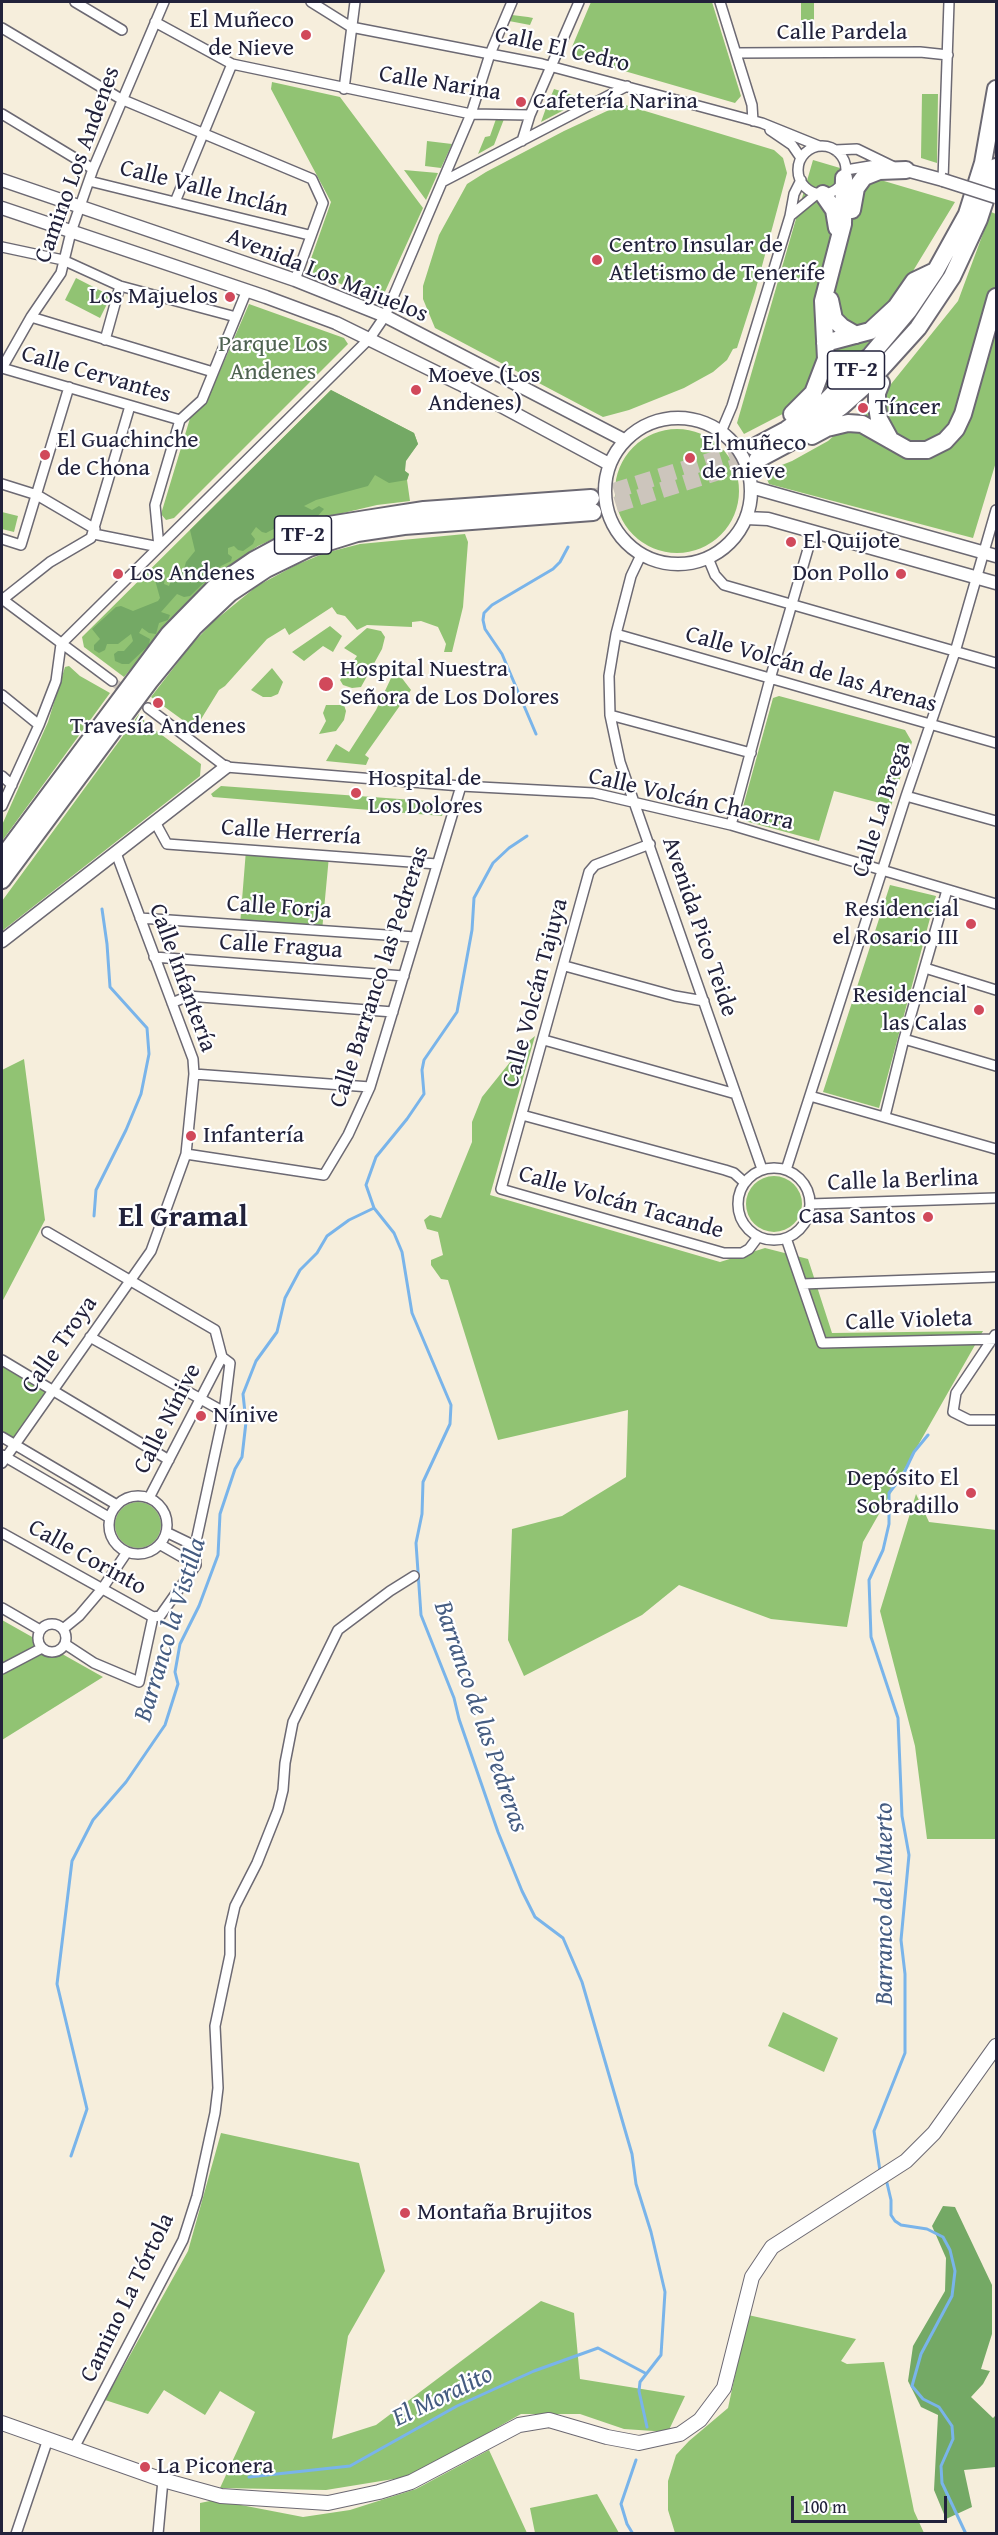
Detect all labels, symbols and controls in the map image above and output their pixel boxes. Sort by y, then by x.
place label: El Muñeco de Nieve [190,7,294,63]
street label: Calle Pardela [777,19,907,47]
street label: Calle El Cedro [492,21,632,79]
marker: El Muñeco de Nieve [299,28,313,42]
street label: Calle Narina [377,60,503,108]
street label: Camino Los Andenes [29,63,127,267]
place label: Cafetería Narina [533,88,698,116]
marker: Cafetería Narina [514,95,528,109]
street label: Calle Valle Inclán [117,154,291,224]
street label: Avenida Los Majuelos [222,222,432,330]
place label: Centro Insular de Atletismo de Tenerife [609,232,825,288]
marker: Centro Insular de Atletismo de Tenerife [590,253,604,267]
place label: Los Majuelos [89,283,218,311]
marker: Los Majuelos [223,290,237,304]
park label: Parque Los Andenes [218,331,328,387]
street label: Calle Cervantes [18,340,174,410]
road number: TF-2 [828,351,884,389]
place label: Moeve (Los Andenes) [428,362,540,418]
marker: Moeve (Los Andenes) [409,383,423,397]
place label: Tíncer [875,394,940,422]
marker: Tíncer [856,401,870,415]
place label: El Guachinche de Chona [57,427,199,483]
place label: El muñeco de nieve [702,430,806,486]
marker: El Guachinche de Chona [38,448,52,462]
marker: El muñeco de nieve [683,451,697,465]
road number: TF-2 [274,516,332,554]
place label: El Quijote [803,528,900,556]
marker: El Quijote [784,535,798,549]
place label: Los Andenes [130,560,255,588]
place label: Don Pollo [793,560,889,588]
marker: Los Andenes [111,567,125,581]
marker: Don Pollo [894,567,908,581]
street label: Calle Volcán de las Arenas [682,620,940,720]
place label: Hospital Nuestra Señora de Los Dolores [340,656,559,712]
marker: Hospital Nuestra Señora de Los Dolores [317,675,335,693]
marker: Travesía Andenes [151,696,165,710]
place label: Travesía Andenes [70,713,246,741]
street label: Calle La Brega [847,739,917,881]
street label: Calle Volcán Chaorra [586,762,796,838]
place label: Hospital de Los Dolores [368,765,483,821]
marker: Hospital de Los Dolores [349,786,363,800]
street label: Calle Herrería [220,814,362,852]
street label: Avenida Pico Teide [655,833,743,1021]
street label: Calle Barranco las Pedreras [324,843,436,1111]
street label: Calle Forja [226,890,332,926]
street label: Calle Volcán Tajuya [497,895,575,1091]
place label: Residencial el Rosario III [832,896,959,952]
street label: Calle Infantería [142,900,222,1056]
marker: Residencial el Rosario III [964,917,978,931]
street label: Calle Fragua [218,928,344,966]
place label: Residencial las Calas [853,982,967,1038]
marker: Residencial las Calas [972,1003,986,1017]
place label: Infantería [203,1122,304,1150]
marker: Infantería [184,1129,198,1143]
street label: Calle Volcán Tacande [515,1160,727,1246]
street label: Calle la Berlina [827,1164,979,1198]
district label: El Gramal [118,1200,248,1236]
place label: Casa Santos [799,1203,916,1231]
marker: Casa Santos [921,1210,935,1224]
street label: Calle Troya [16,1291,104,1399]
street label: Calle Violeta [845,1304,973,1338]
street label: Calle Nínive [128,1359,208,1479]
place label: Nínive [213,1402,278,1430]
marker: Nínive [194,1409,208,1423]
place label: Depósito El Sobradillo [847,1465,959,1521]
marker: Depósito El Sobradillo [964,1486,978,1500]
street label: Calle Corinto [23,1514,151,1602]
water label: Barranco la Vistilla [128,1534,214,1726]
water label: Barranco de las Pedreras [426,1597,534,1837]
water label: Barranco del Muerto [869,1803,901,2005]
place label: Montaña Brujitos [417,2199,592,2227]
marker: Montaña Brujitos [398,2206,412,2220]
street label: Camino La Tórtola [75,2209,181,2387]
water label: El Moralito [388,2359,498,2435]
place label: La Piconera [157,2453,274,2481]
marker: La Piconera [138,2460,152,2474]
scale bar [794,2484,950,2522]
text: 100 m [802,2493,847,2520]

